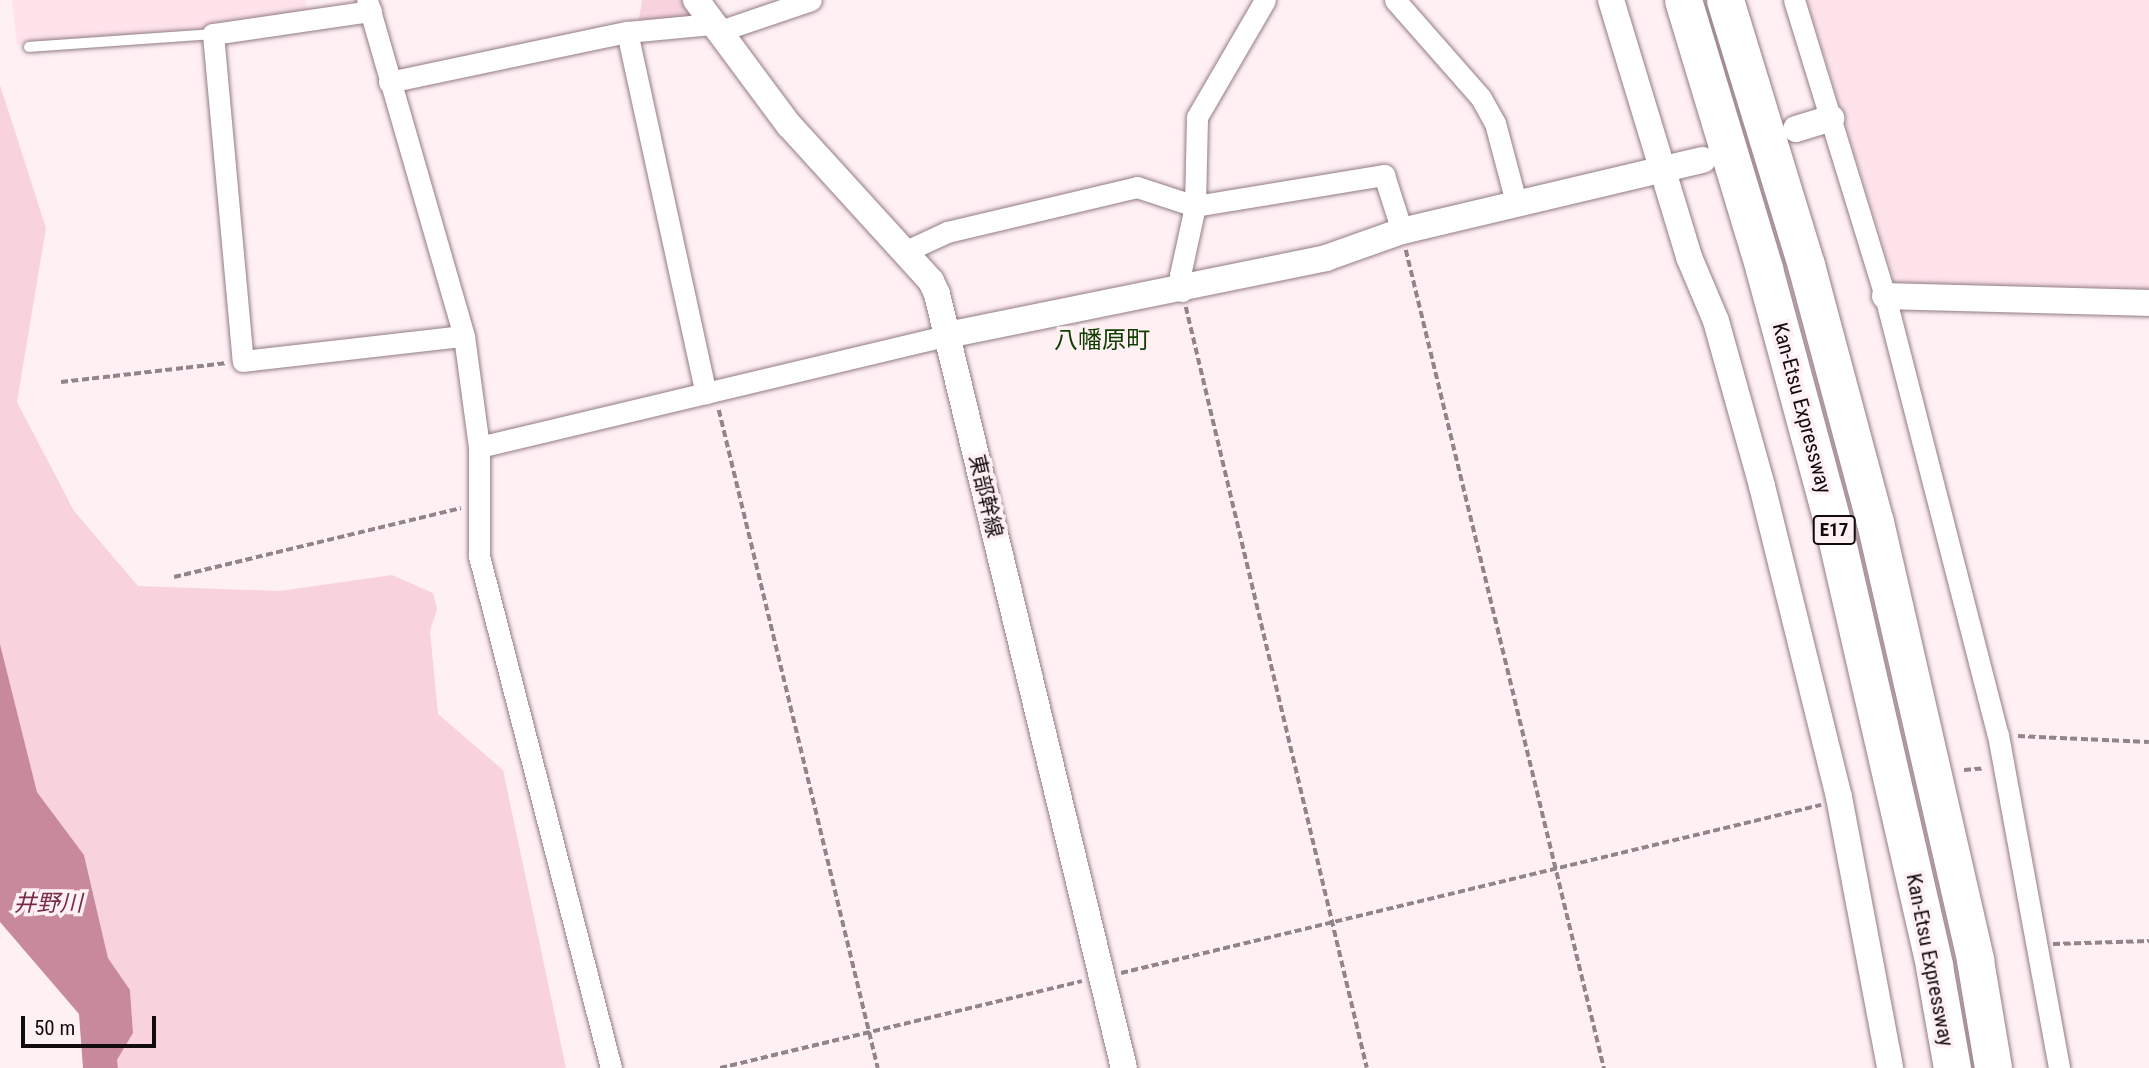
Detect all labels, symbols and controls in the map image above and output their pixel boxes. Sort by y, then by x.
street label: Kan-Etsu Expressway [1767,320,1837,496]
district label: 八幡原町 [1054,327,1150,355]
street label: 東部幹線 [964,452,1008,540]
road number: E17 [1811,514,1857,545]
street label: Kan-Etsu Expressway [1901,871,1959,1049]
water label: 井野川 [14,890,82,918]
scale bar [24,1002,159,1046]
text: 50 m [34,1016,75,1040]

